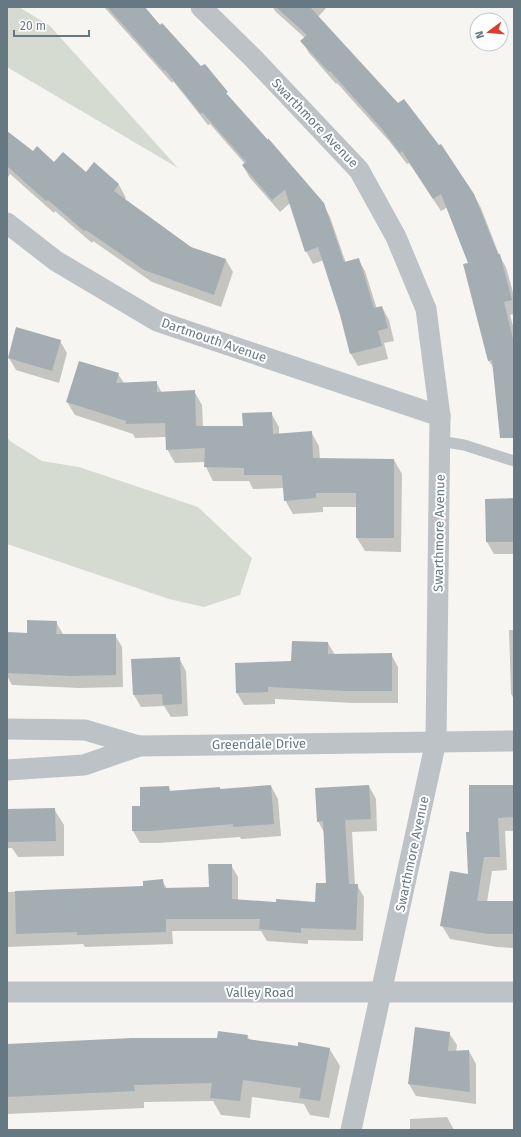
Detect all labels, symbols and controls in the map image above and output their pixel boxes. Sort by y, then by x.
scale bar [14,12,89,38]
north arrow [469,12,509,52]
text: 20 m [20,19,46,33]
text: N [473,29,487,40]
street label: Swarthmore Avenue [269,75,361,171]
street label: Dartmouth Avenue [159,315,269,365]
street label: Swarthmore Avenue [430,474,448,592]
street label: Greendale Drive [212,736,306,752]
street label: Swarthmore Avenue [392,795,432,913]
street label: Valley Road [226,985,294,1000]

